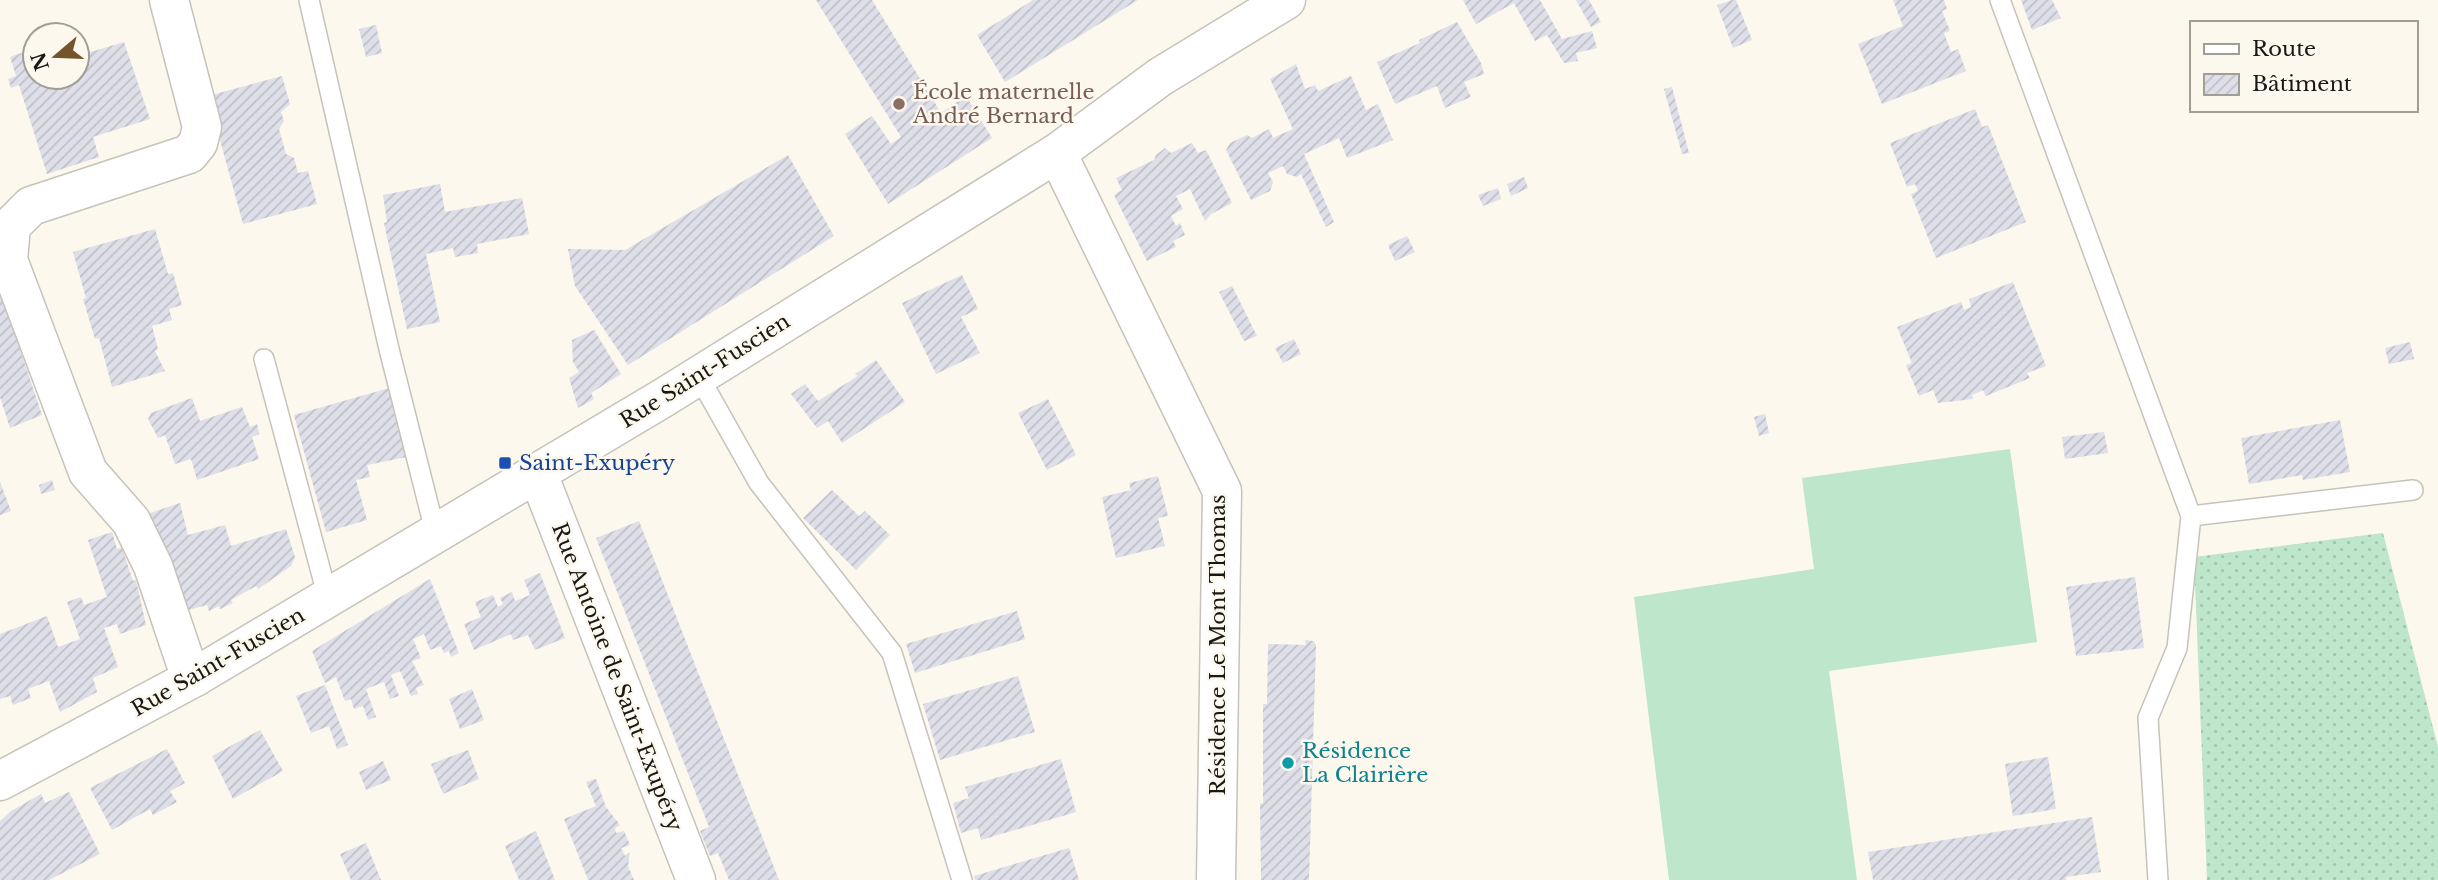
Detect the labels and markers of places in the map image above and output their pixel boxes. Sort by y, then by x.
place label: École maternelle André Bernard [912,79,1094,129]
marker: École maternelle André Bernard [891,96,907,112]
place label: Saint-Exupéry [519,450,676,476]
marker: Saint-Exupéry [497,455,513,471]
place label: Résidence La Clairière [1302,738,1428,788]
marker: Résidence La Clairière [1280,755,1296,771]

